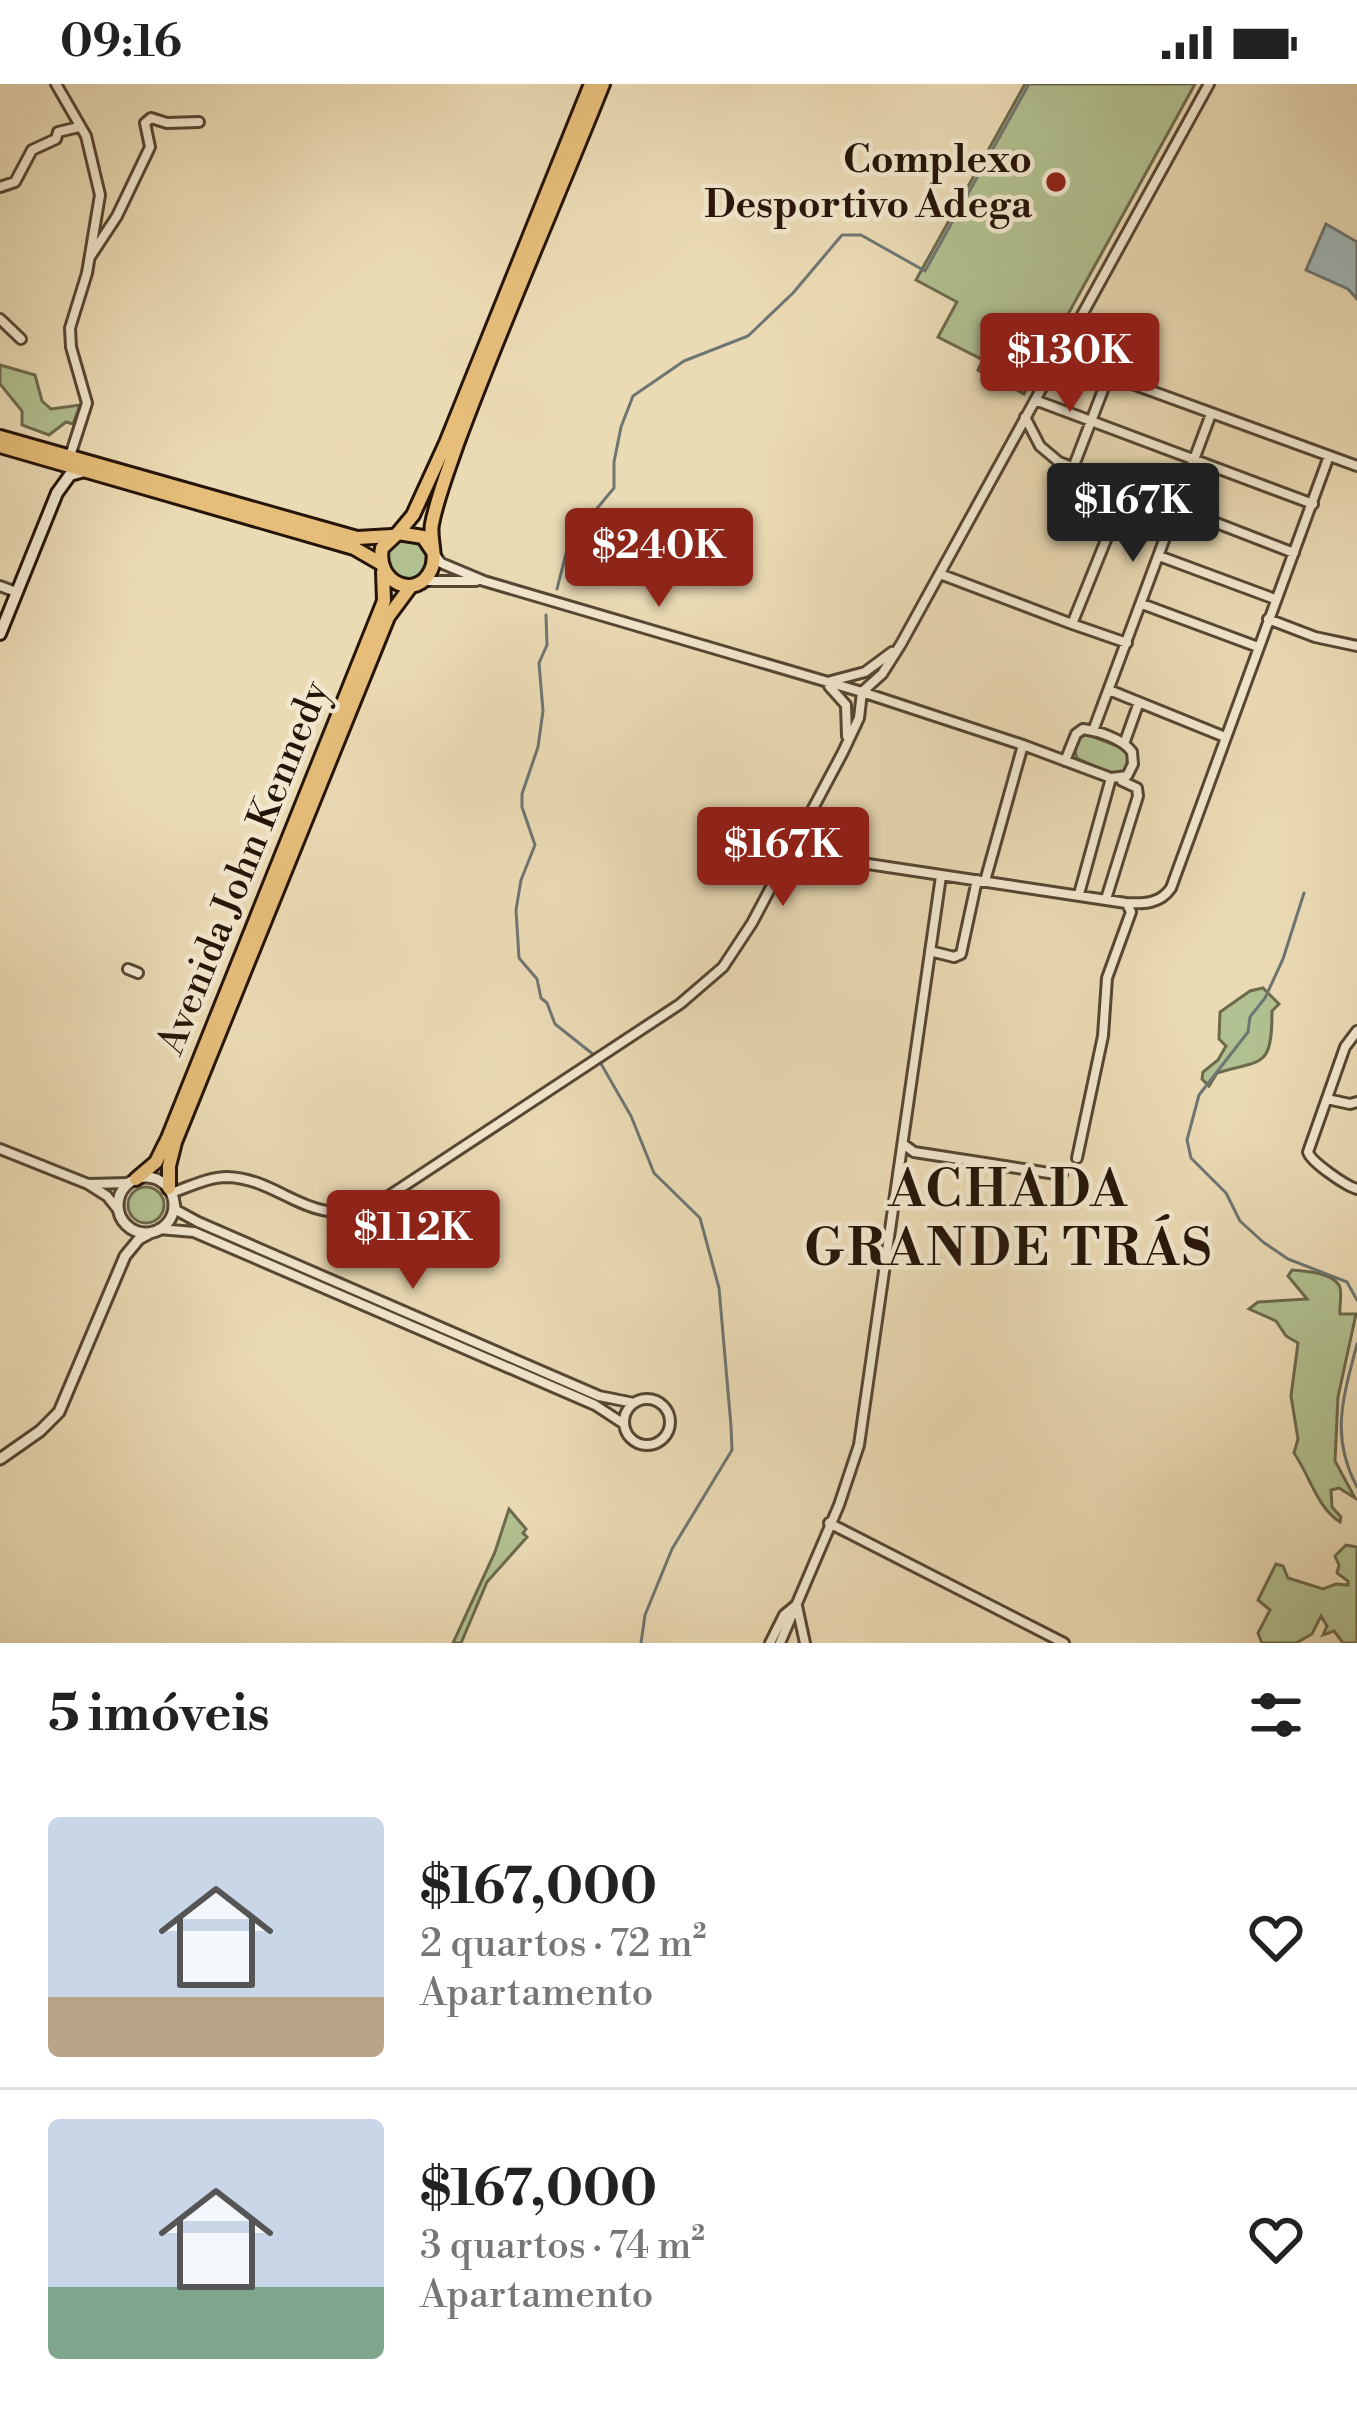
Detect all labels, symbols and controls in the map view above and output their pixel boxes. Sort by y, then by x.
text: 09:16 [60,14,182,71]
place label: Complexo Desportivo Adega [704,136,1033,230]
marker: Complexo Desportivo Adega [1043,169,1069,195]
pin: $130K [986,313,1154,415]
text: $130K [1007,327,1133,376]
pin: $167K [1049,463,1217,565]
text: $167K [1074,477,1192,526]
pin: $240K [575,508,743,610]
text: $240K [592,522,726,571]
street label: Avenida John Kennedy [146,673,342,1063]
pin: $167K [699,807,867,909]
text: $167K [724,821,842,870]
district label: ACHADA GRANDE TRÁS [804,1159,1214,1282]
pin: $112K [329,1190,497,1292]
text: $112K [354,1204,472,1253]
icon: filters [1243,1682,1309,1748]
text: 5 imóveis [48,1683,270,1747]
text: $167,000 [420,1856,657,1920]
icon: home [144,1865,288,2009]
icon: heart [1243,1904,1309,1970]
text: 2 quartos · 72 m² [420,1920,706,1969]
text: Apartamento [420,1969,654,2018]
text: $167,000 [420,2158,657,2222]
icon: home [144,2167,288,2311]
icon: heart [1243,2206,1309,2272]
text: 3 quartos · 74 m² [420,2222,705,2271]
text: Apartamento [420,2271,654,2320]

